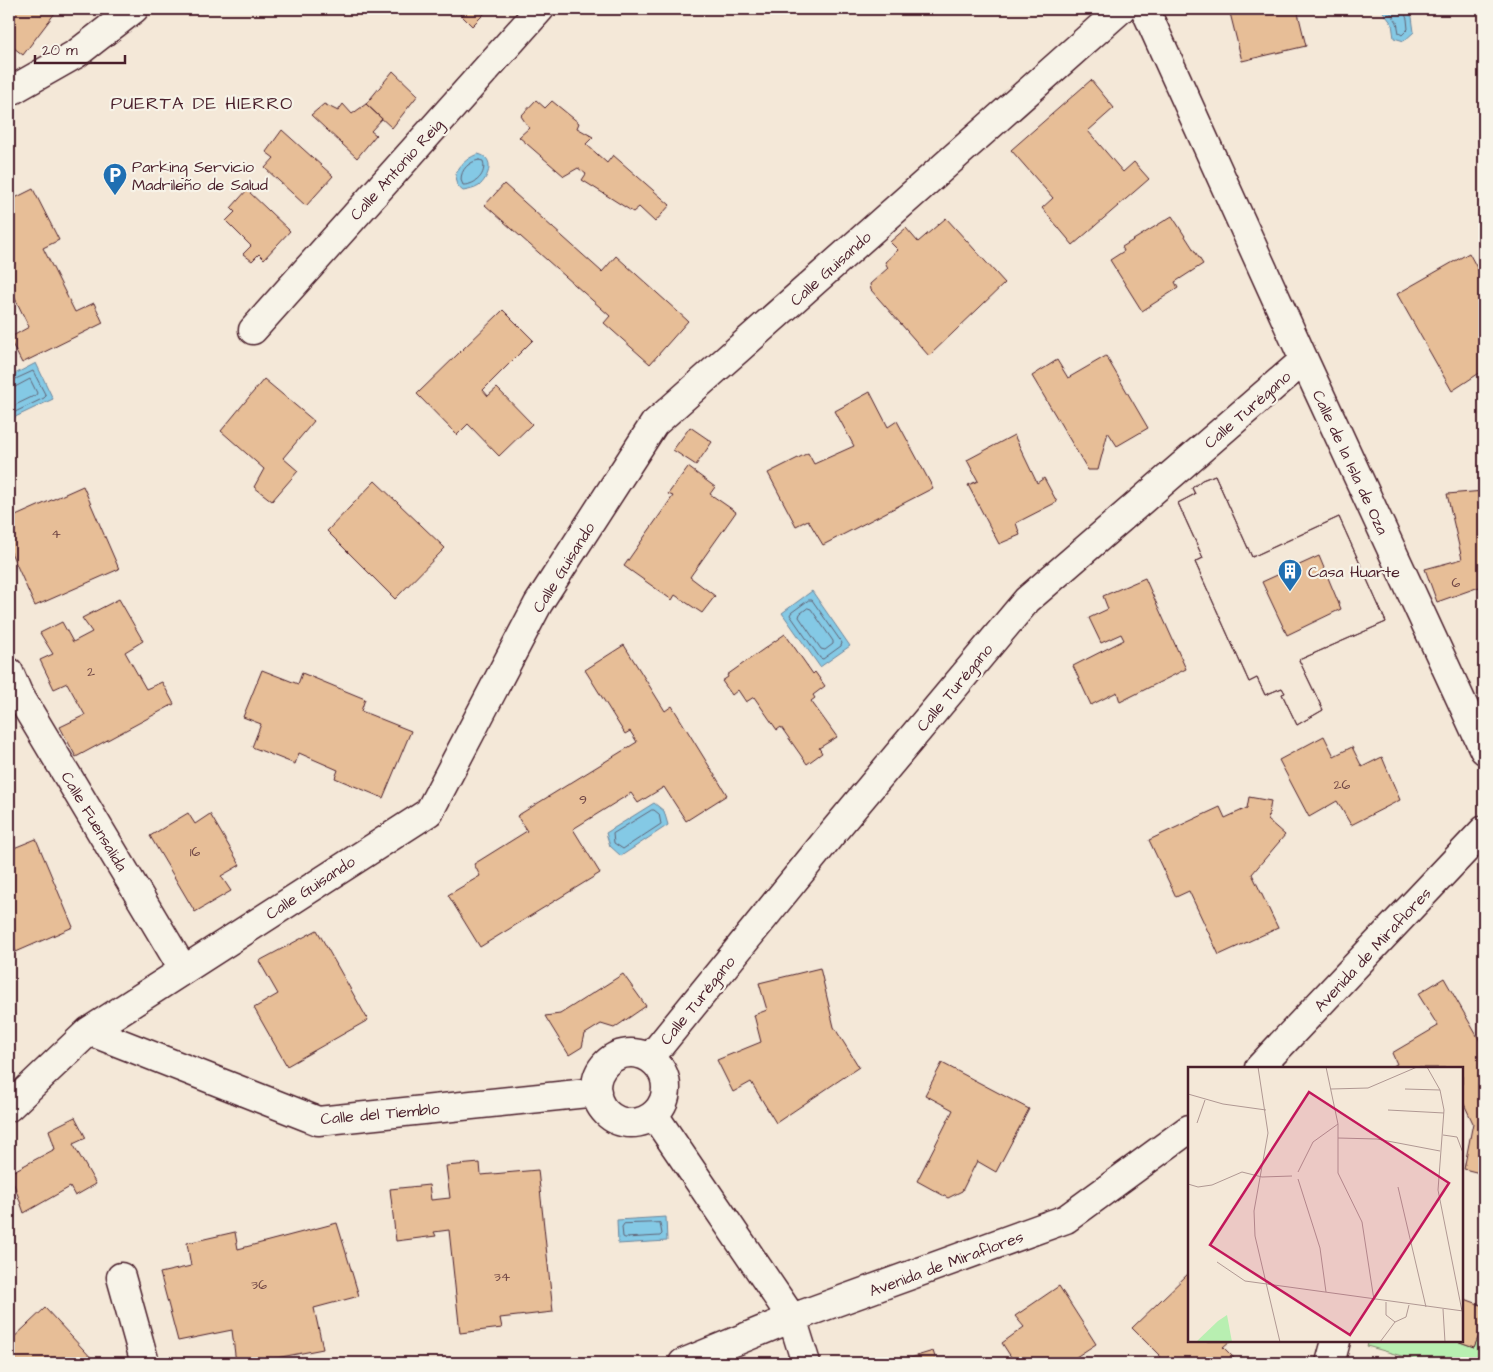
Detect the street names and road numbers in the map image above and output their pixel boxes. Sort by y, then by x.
street label: Calle Antonio Reig [345,114,449,226]
street label: Calle Guisando [785,226,876,311]
street label: Calle Turégano [1199,366,1296,454]
street label: Calle de la Isla de Oza [1307,386,1393,538]
street label: Calle Guisando [527,518,600,617]
street label: Calle Turégano [911,639,999,737]
street label: Calle Fuensalida [56,767,133,876]
street label: Calle Guisando [262,851,360,925]
street label: Avenida de Miraflores [1309,883,1436,1017]
street label: Calle Turégano [655,952,741,1050]
street label: Calle del Tiemblo [320,1098,440,1130]
street label: Avenida de Miraflores [866,1226,1027,1302]

